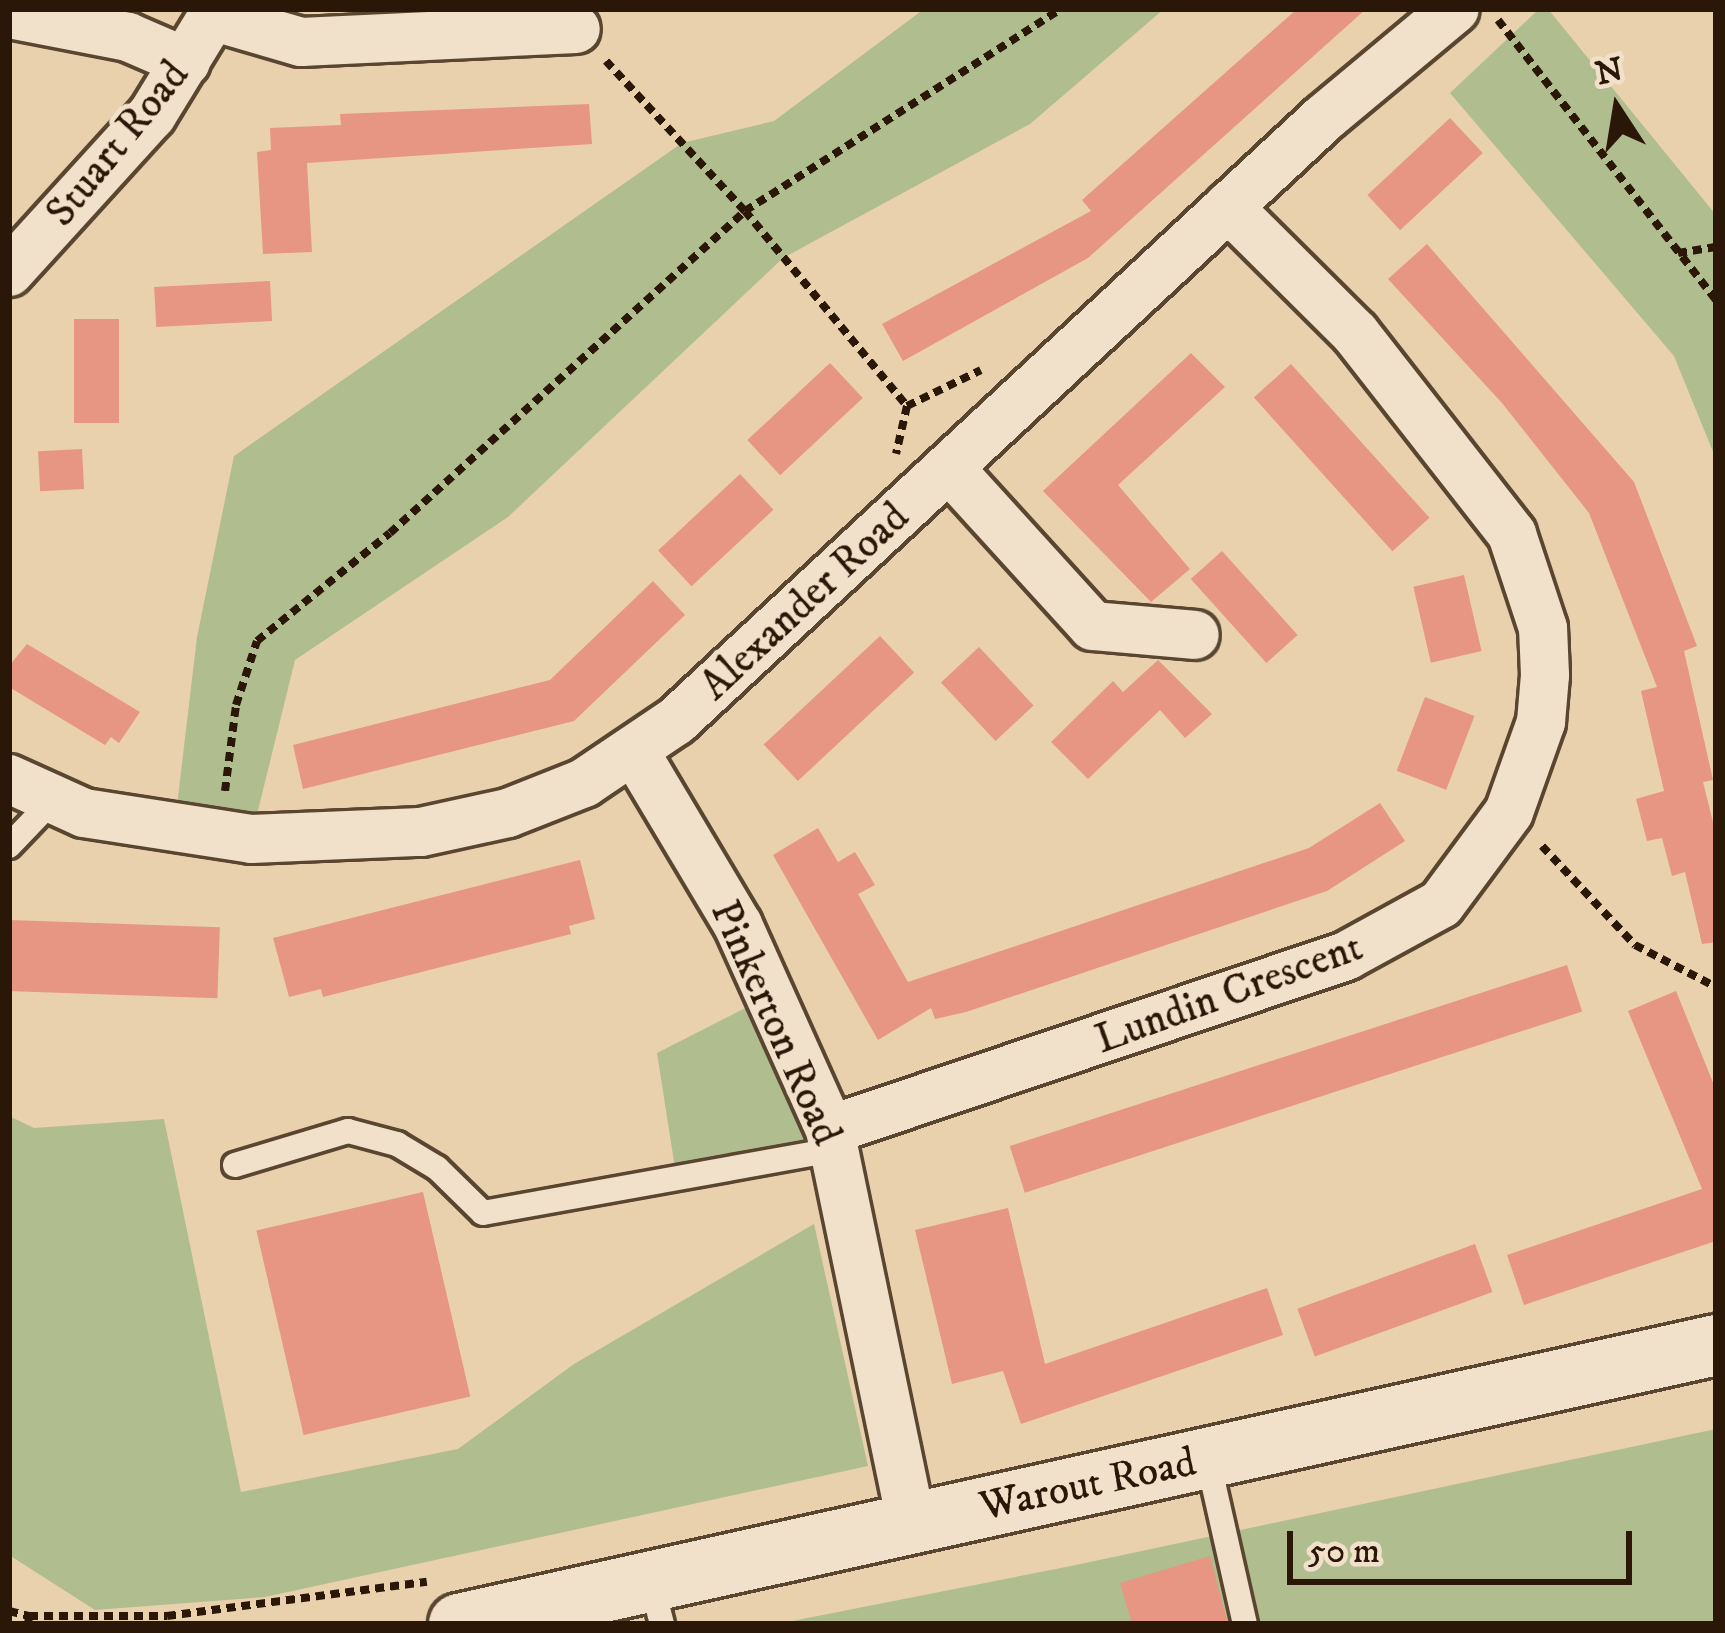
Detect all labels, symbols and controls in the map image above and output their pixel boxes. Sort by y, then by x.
north arrow [1557,48,1677,168]
text: N [1592,49,1627,95]
street label: Stuart Road [36,51,200,237]
street label: Alexander Road [690,493,920,711]
street label: Pinkerton Road [699,893,851,1153]
street label: Lundin Crescent [1089,922,1369,1066]
street label: Warout Road [975,1438,1201,1532]
scale bar [1293,1507,1638,1581]
text: 50 m [1308,1529,1380,1574]

